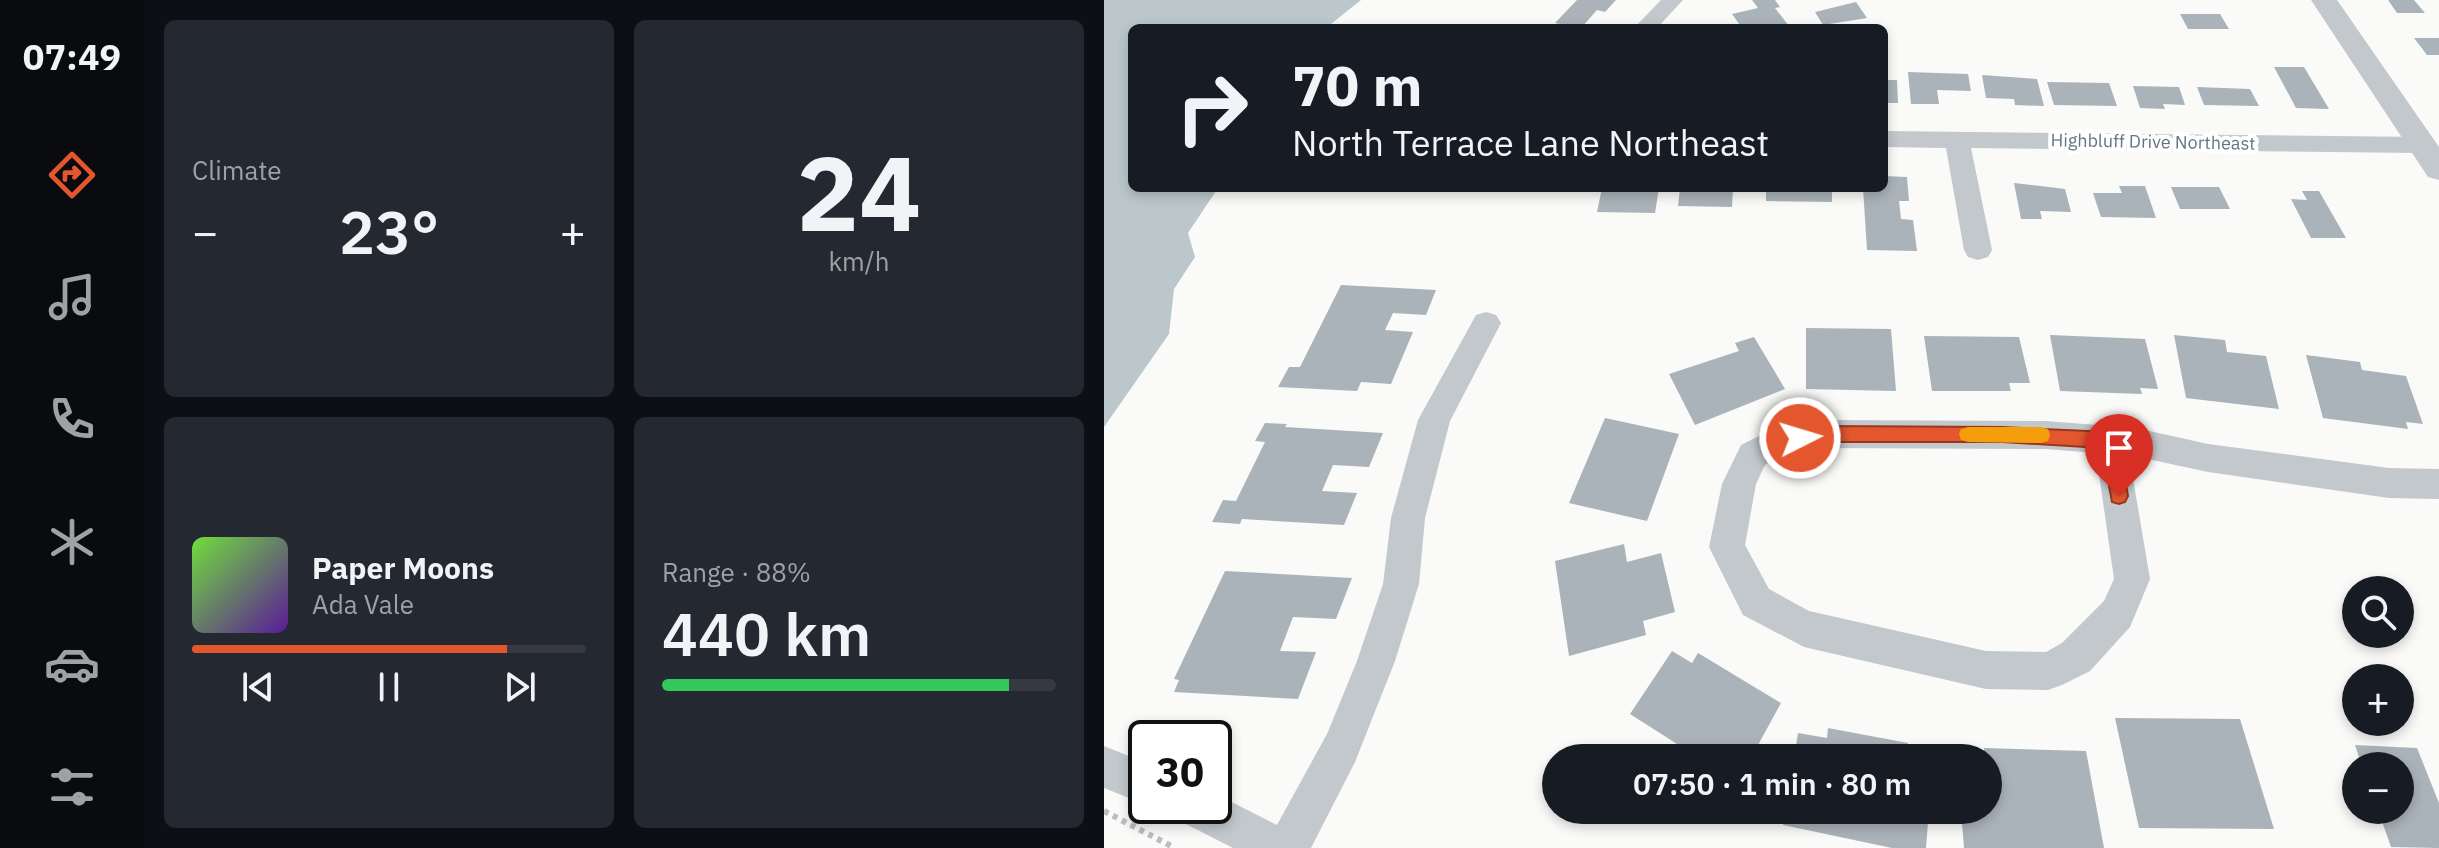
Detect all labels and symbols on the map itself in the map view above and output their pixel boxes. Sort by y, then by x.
street label: Highbluff Drive Northeast [2050,128,2256,155]
position arrow [1758,396,1842,480]
pin [2085,414,2153,496]
speed limit sign: 30 [1128,720,1232,824]

